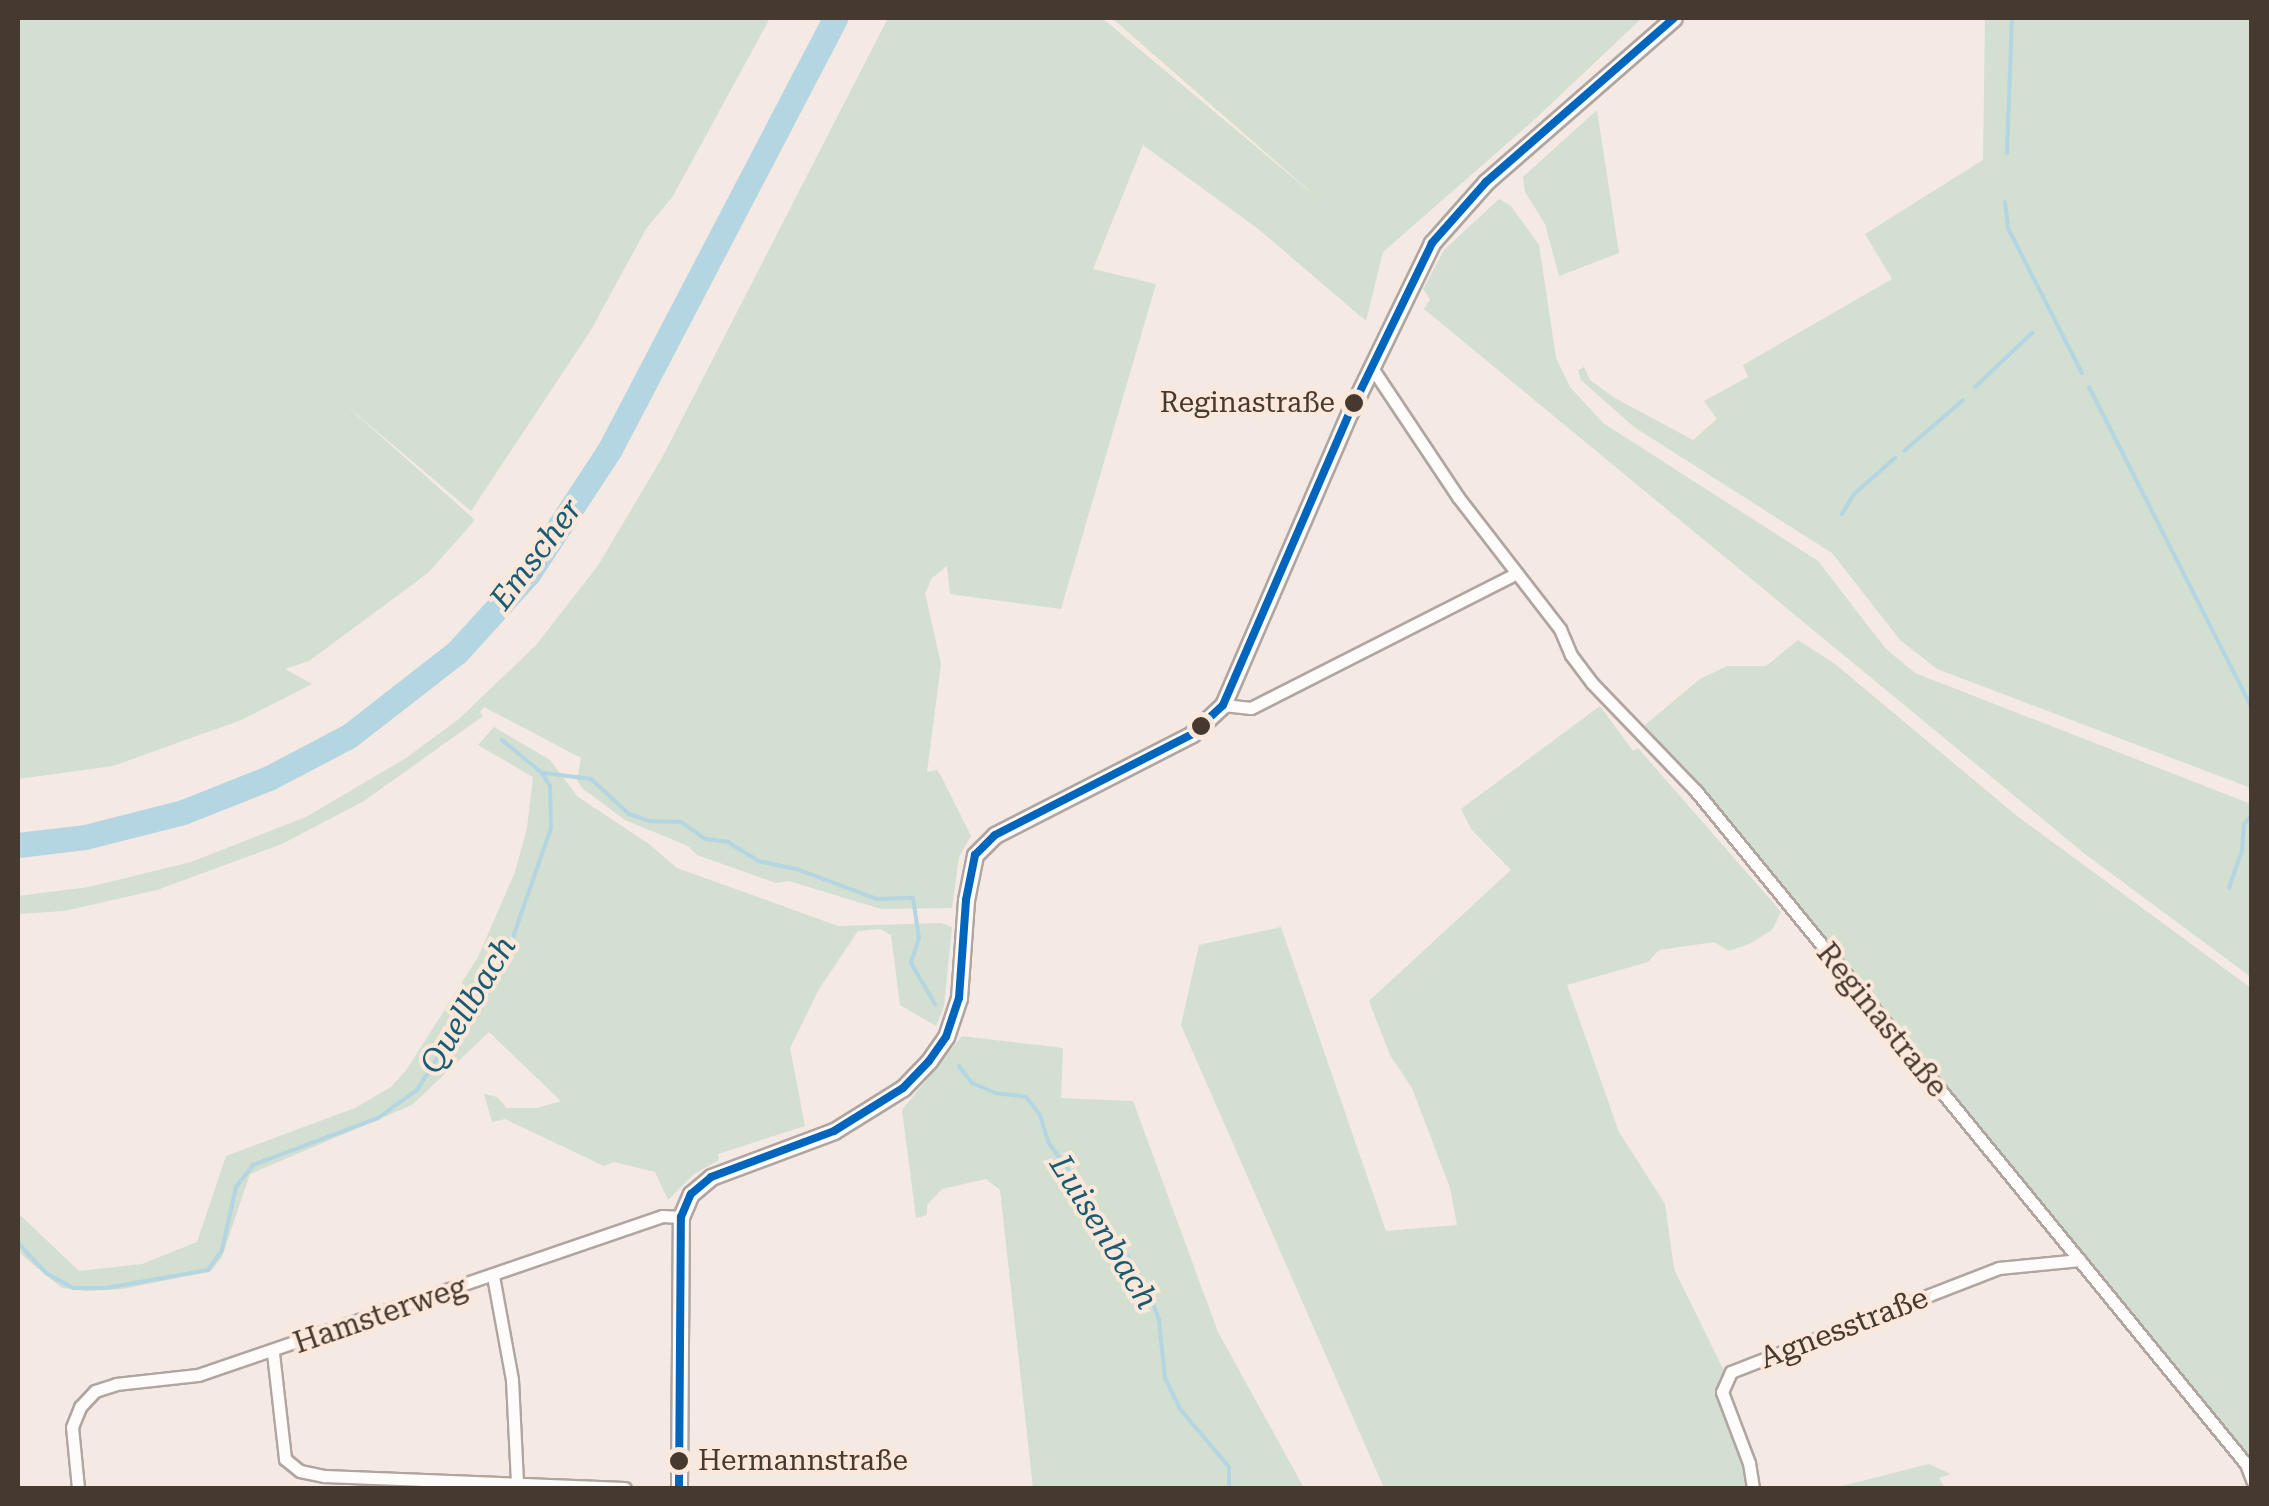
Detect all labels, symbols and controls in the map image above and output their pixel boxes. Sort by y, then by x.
place label: Reginastraße [1160,386,1335,420]
marker: Reginastraße [1344,393,1364,413]
water label: Emscher [482,491,590,617]
unlabelled marker [1191,716,1211,736]
water label: Quellbach [412,929,524,1081]
street label: Reginastraße [1809,936,1955,1104]
water label: Luisenbach [1042,1148,1166,1316]
street label: Hamsterweg [289,1269,471,1361]
street label: Agnesstraße [1755,1279,1933,1377]
place label: Hermannstraße [698,1444,908,1478]
marker: Hermannstraße [669,1451,689,1471]

